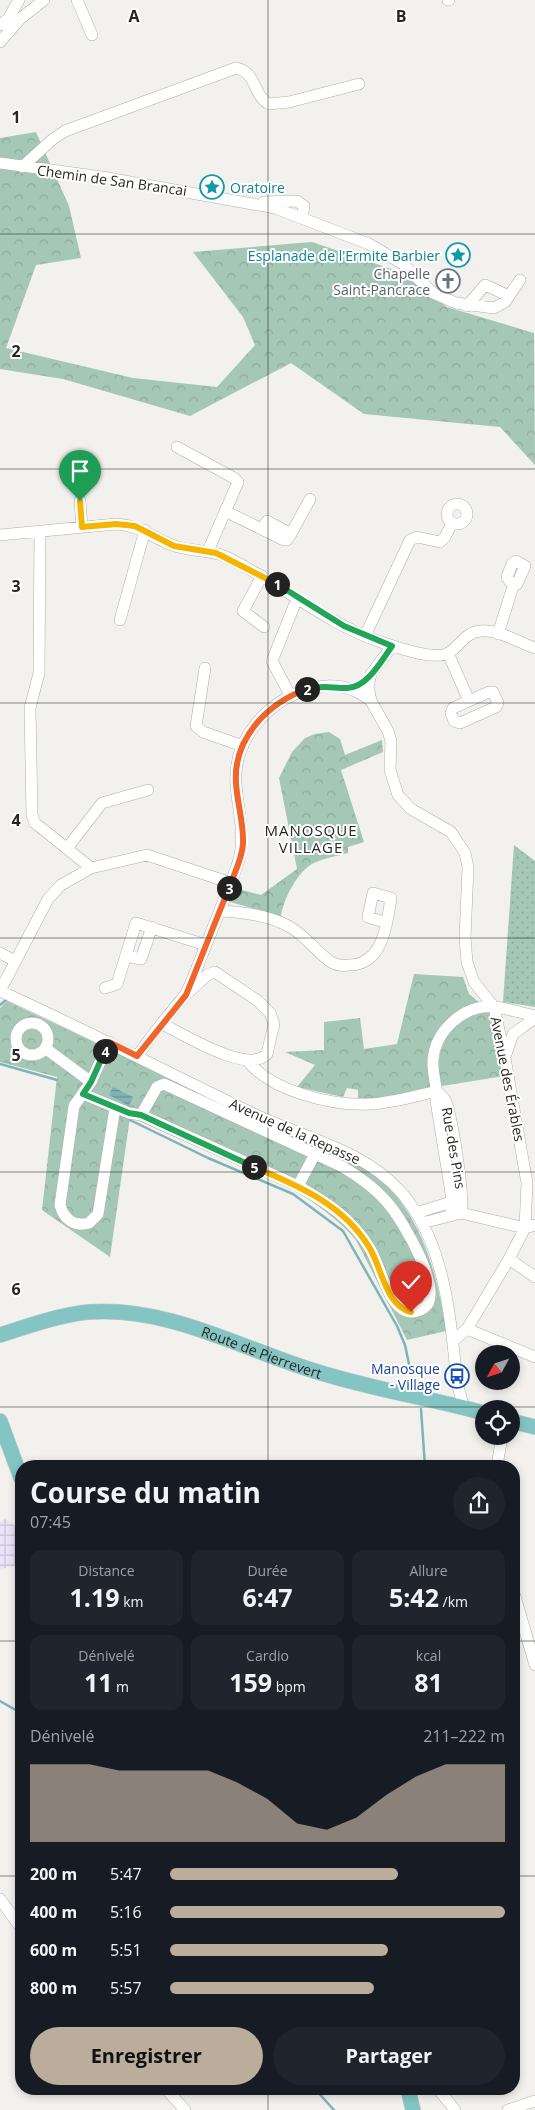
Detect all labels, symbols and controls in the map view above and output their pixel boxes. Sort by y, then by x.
text: A [128,5,140,27]
text: B [396,5,406,27]
text: 1 [11,106,21,128]
street label: Chemin de San Brancai [36,160,188,200]
place icon: Oratoire [199,174,225,200]
place label: Oratoire [230,178,285,197]
place icon: Esplanade de l'Ermite Barbier [445,242,471,268]
place label: Esplanade de l'Ermite Barbier [248,246,440,265]
place label: Chapelle Saint-Pancrace [333,264,430,299]
church icon: Chapelle Saint-Pancrace [435,268,461,294]
text: 2 [11,340,21,362]
pin [59,450,101,501]
icon: arrive [66,457,94,485]
pin: 1 [264,572,290,596]
text: 3 [11,575,21,597]
text: 1 [273,575,282,594]
pin: 2 [294,676,320,702]
text: 2 [303,680,312,699]
text: 4 [11,809,21,831]
district label: MANOSQUE VILLAGE [264,820,358,857]
pin: 3 [216,876,242,900]
text: 3 [225,879,234,898]
street label: Avenue des Érables [487,1015,530,1143]
pin: 4 [92,1038,118,1064]
text: 4 [101,1042,110,1061]
text: 5 [11,1044,21,1066]
street label: Avenue de la Repasse [227,1094,364,1168]
street label: Rue des Pins [437,1106,471,1191]
pin: 5 [242,1154,266,1180]
text: 5 [250,1158,259,1177]
pin [390,1261,432,1312]
icon: check [397,1268,425,1296]
text: 6 [11,1278,21,1300]
street label: Route de Pierrevert [199,1321,325,1382]
north arrow [475,1345,520,1390]
map controls [475,1345,520,1445]
place label: Manosque - Village [371,1359,440,1394]
bus stop icon: Manosque - Village [444,1363,470,1389]
button: locate [475,1400,520,1445]
text: Course du matin [30,1473,261,1511]
button: share [453,1477,505,1529]
text: 07:45 [30,1511,71,1533]
text: Distance [78,1561,135,1580]
text: Durée [247,1561,288,1580]
text: Allure [409,1561,448,1580]
text: 1.19 [70,1580,120,1614]
text: 6:47 [242,1580,293,1614]
text: 5:42 [389,1580,439,1614]
text: km [120,1592,143,1611]
text: /km [439,1592,468,1611]
text: Dénivelé [78,1646,135,1665]
text: Cardio [246,1646,289,1665]
text: kcal [416,1646,441,1665]
text: 11 [84,1665,112,1699]
text: 159 [229,1665,272,1699]
text: 81 [414,1665,443,1699]
text: m [112,1677,129,1696]
text: bpm [272,1677,306,1696]
text: Dénivelé [30,1725,94,1747]
text: 211–222 m [423,1725,505,1747]
text: 200 m [30,1863,77,1885]
text: 5:47 [110,1863,142,1885]
text: 400 m [30,1901,77,1923]
text: 5:16 [110,1901,142,1923]
text: 600 m [30,1939,77,1961]
text: 5:51 [110,1939,142,1961]
text: 800 m [30,1977,77,1999]
text: 5:57 [110,1977,142,1999]
button: Enregistrer [30,2027,263,2085]
button: Partager [273,2027,505,2085]

